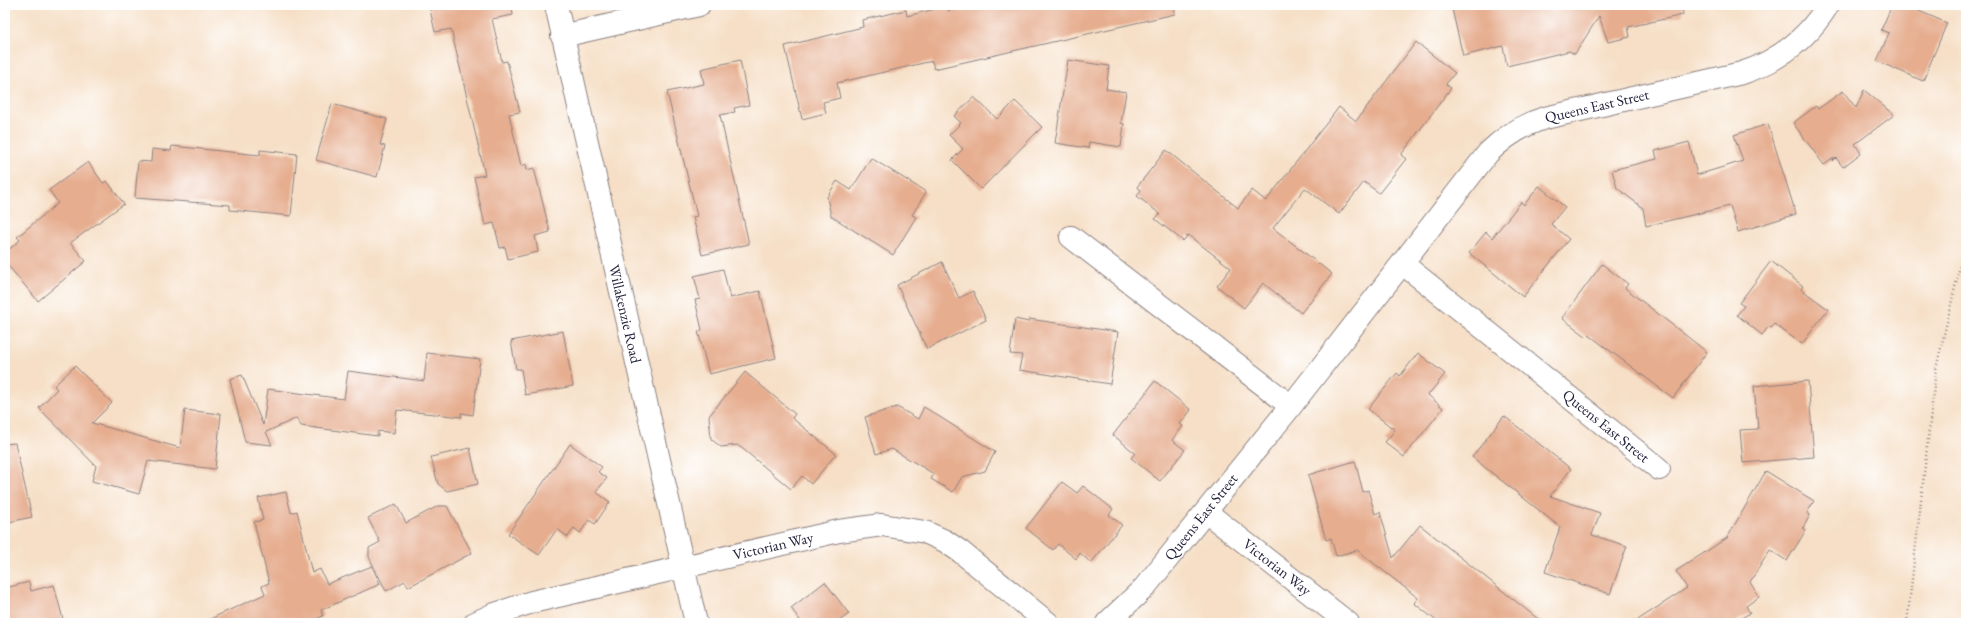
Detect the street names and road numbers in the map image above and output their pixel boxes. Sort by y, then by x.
street label: Queens East Street [1543,84,1651,127]
street label: Willakenzie Road [605,263,646,365]
street label: Queens East Street [1559,385,1654,467]
street label: Queens East Street [1160,469,1242,564]
street label: Victorian Way [731,527,815,564]
street label: Victorian Way [1239,534,1316,600]

